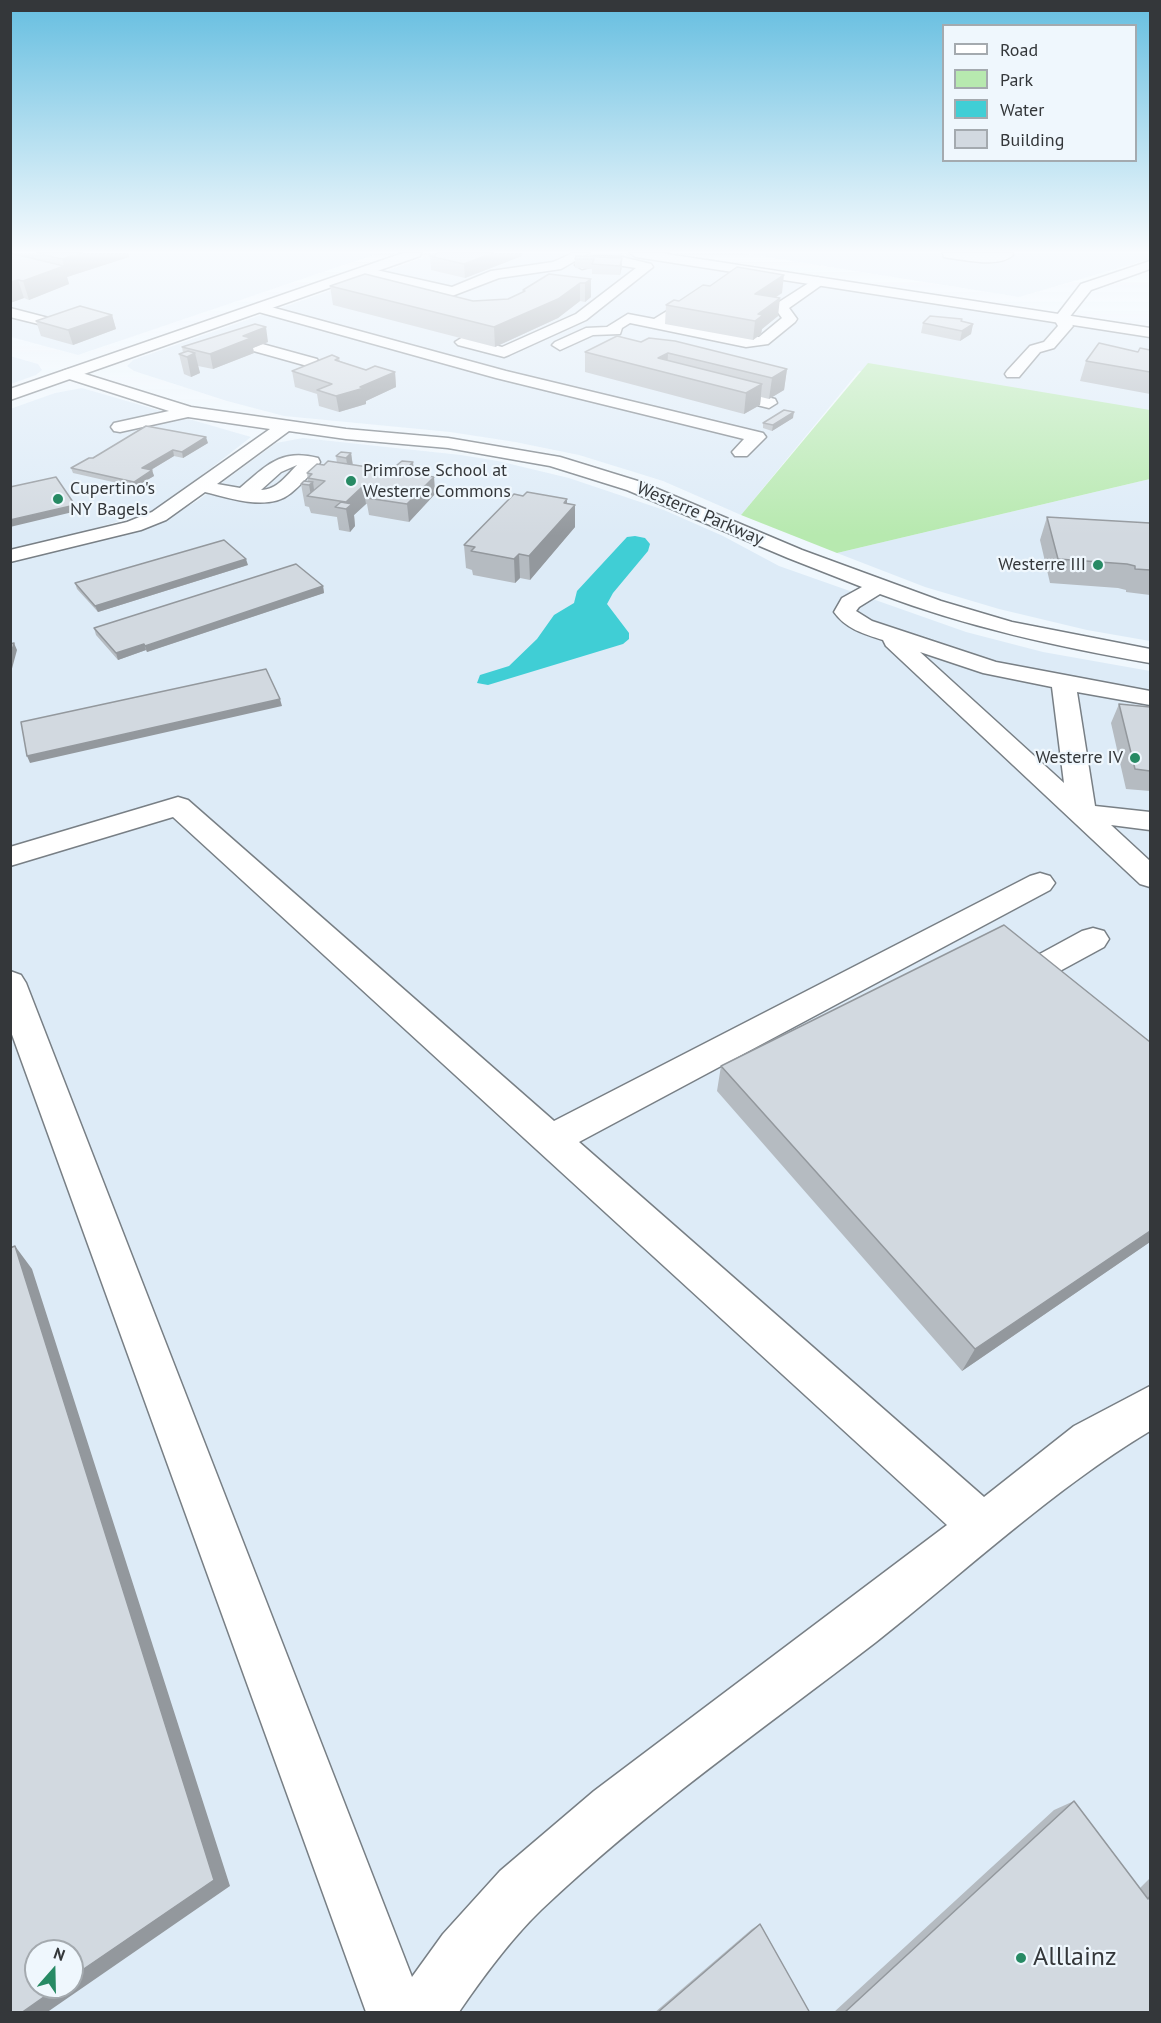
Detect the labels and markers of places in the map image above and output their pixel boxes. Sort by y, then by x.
place label: Primrose School at Westerre Commons [363,460,511,502]
marker: Primrose School at Westerre Commons [344,474,358,488]
place label: Cupertino's NY Bagels [70,478,155,520]
marker: Cupertino's NY Bagels [51,492,65,506]
place label: Westerre III [998,554,1086,576]
marker: Westerre III [1091,558,1105,572]
place label: Westerre IV [1035,747,1123,769]
marker: Westerre IV [1128,751,1142,765]
place label: Alllainz [1033,1942,1117,1974]
marker: Alllainz [1014,1951,1028,1965]

